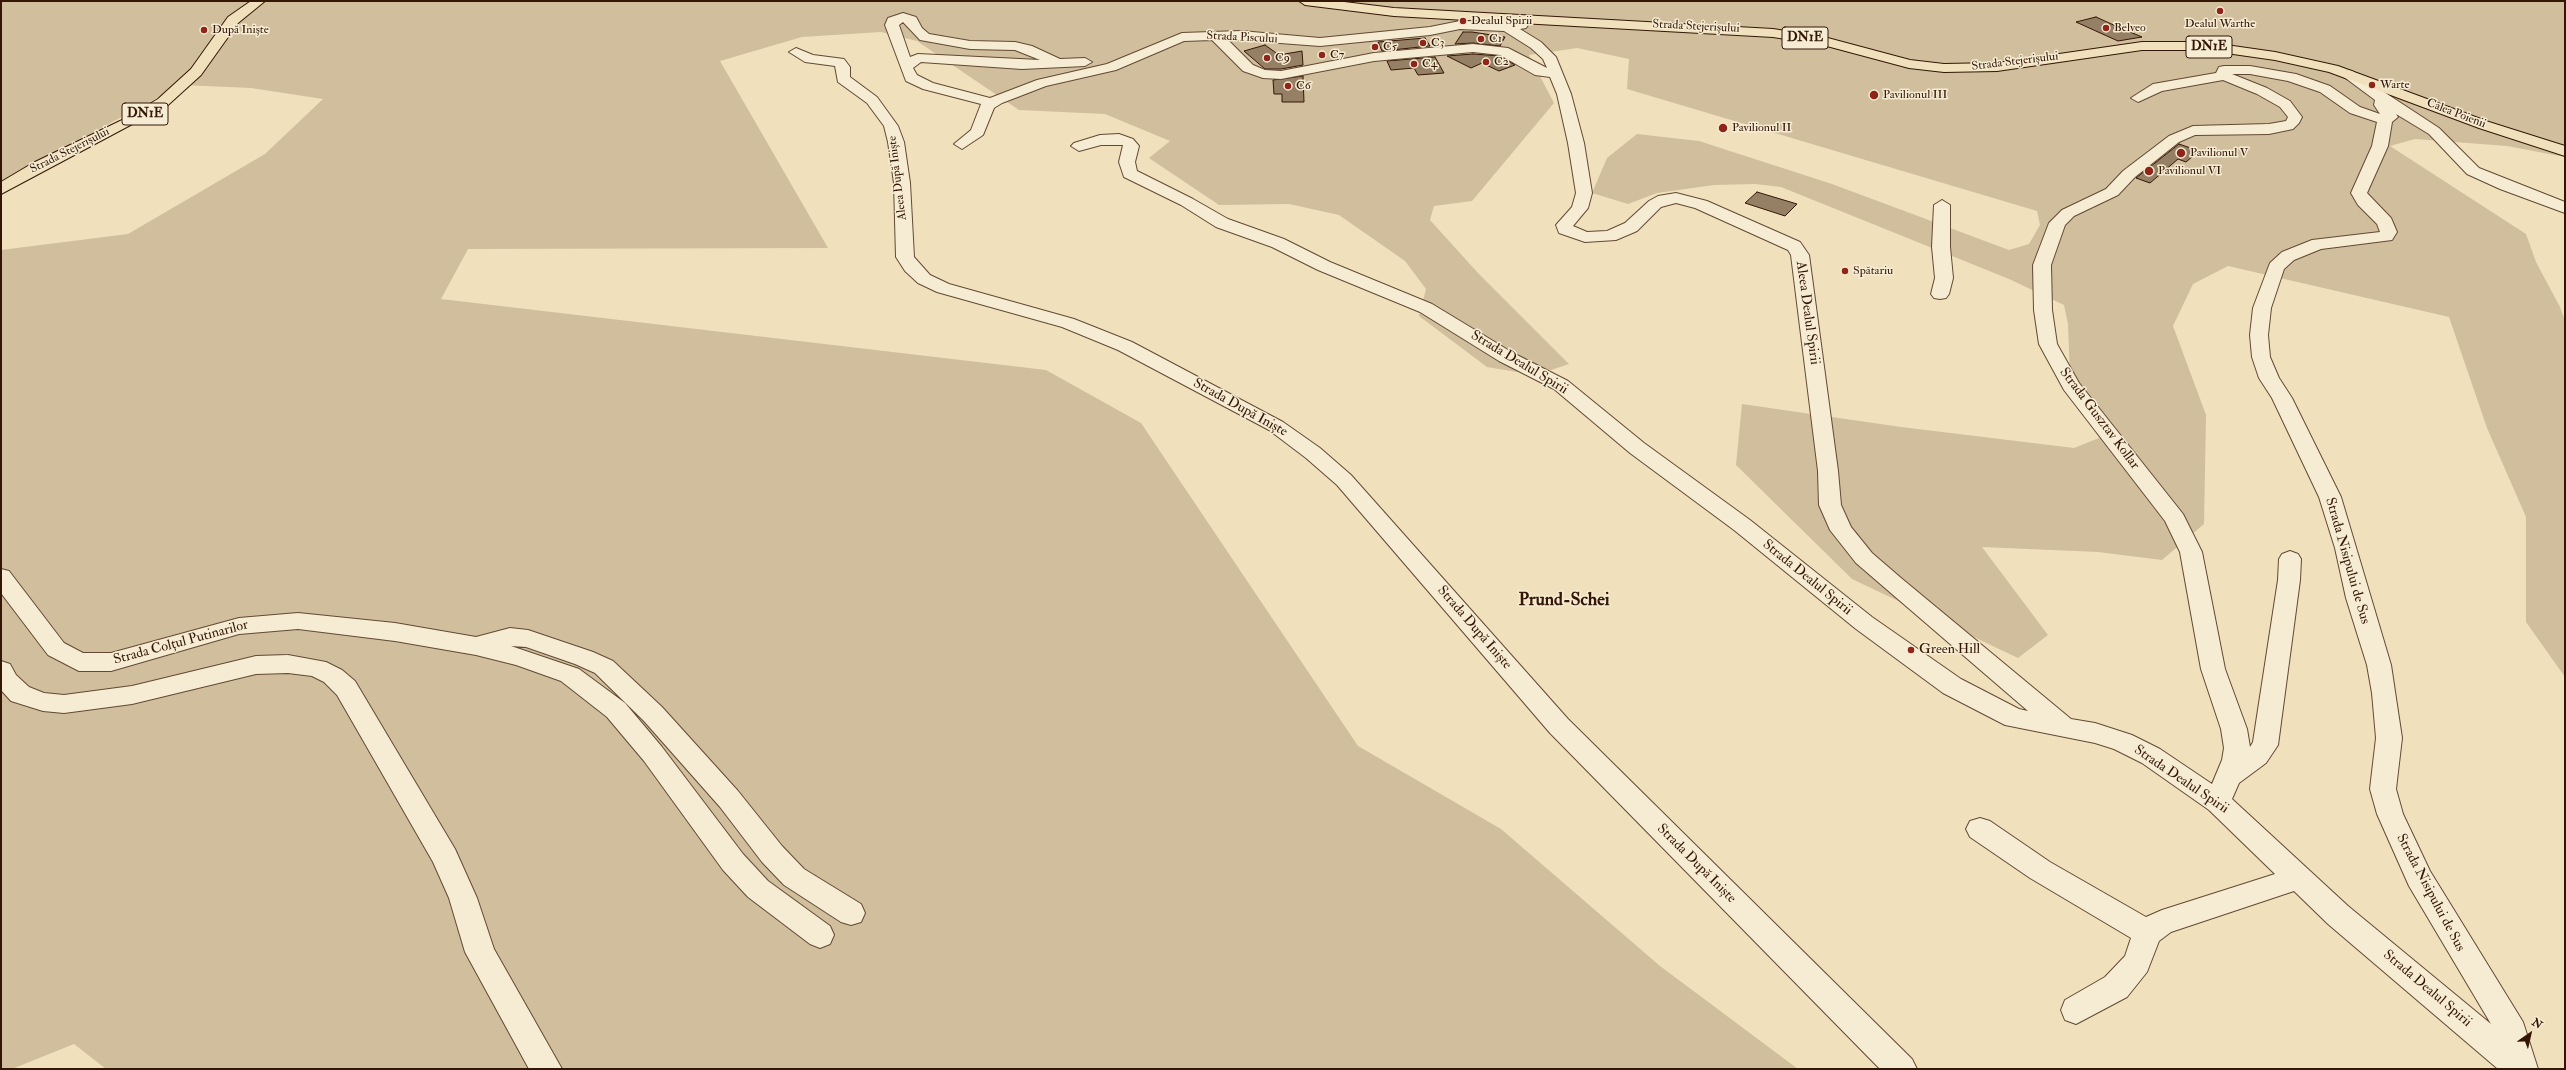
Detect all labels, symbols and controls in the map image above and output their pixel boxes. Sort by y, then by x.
marker: Dealul Warthe [2215,6,2225,16]
place label: Dealul Spirii [1471,14,1532,28]
marker: Dealul Spirii [1458,16,1468,26]
place label: Dealul Warthe [2185,17,2255,31]
street label: Strada Stejerișului [1652,18,1740,36]
place label: Belveo [2114,21,2146,35]
place label: După Iniște [212,23,269,37]
marker: Belveo [2101,23,2111,33]
marker: După Iniște [199,25,209,35]
road number: DN1E [1782,27,1828,49]
street label: Strada Piscului [1206,29,1278,47]
place label: C1 [1489,32,1502,46]
marker: C1 [1476,34,1486,44]
place label: C3 [1431,36,1444,50]
road number: DN1E [2186,36,2232,58]
marker: C3 [1418,38,1428,48]
place label: C5 [1383,40,1397,54]
marker: C5 [1370,42,1380,52]
place label: C7 [1330,48,1344,62]
marker: C7 [1317,50,1327,60]
street label: Strada Stejerișului [1971,50,2059,74]
place label: C9 [1275,51,1290,65]
marker: C9 [1262,53,1272,63]
place label: C2 [1494,55,1509,69]
place label: C4 [1422,57,1437,71]
marker: C2 [1481,57,1491,67]
marker: C4 [1409,59,1419,69]
place label: Warte [2380,78,2409,92]
place label: C6 [1296,79,1311,93]
marker: Warte [2367,80,2377,90]
marker: C6 [1283,81,1293,91]
place label: Pavilionul III [1883,88,1947,102]
marker: Pavilionul III [1868,89,1880,101]
street label: Calea Poienii [2424,96,2488,132]
road number: DN1E [122,103,168,125]
place label: Pavilionul II [1732,121,1791,135]
marker: Pavilionul II [1717,122,1729,134]
street label: Strada Stejerișului [28,125,112,177]
street label: Aleea După Iniște [886,135,910,221]
place label: Pavilionul V [2190,146,2248,160]
marker: Pavilionul V [2175,147,2187,159]
place label: Pavilionul VI [2158,164,2221,178]
marker: Pavilionul VI [2143,165,2155,177]
street label: Aleea Dealul Spirii [1791,260,1823,366]
place label: Spătariu [1853,264,1893,278]
marker: Spătariu [1840,266,1850,276]
street label: Strada Dealul Spirii [1467,327,1571,399]
street label: Strada Gusztav Kollar [2055,365,2143,473]
street label: Strada După Iniște [1190,375,1290,441]
street label: Strada Nisipului de Sus [2321,496,2373,626]
street label: Strada Dealul Spirii [1759,537,1855,619]
street label: Strada După Iniște [1433,583,1515,673]
district label: Prund-Schei [1518,590,1610,612]
street label: Strada Colțul Putinarilor [112,617,250,669]
place label: Green Hill [1919,642,1980,658]
marker: Green Hill [1906,645,1916,655]
street label: Strada Dealul Spirii [2131,742,2231,818]
street label: Strada După Iniște [1653,821,1739,907]
street label: Strada Nisipului de Sus [2392,831,2468,955]
street label: Strada Dealul Spirii [2379,947,2475,1031]
north arrow [2510,1014,2550,1054]
text: N [2529,1015,2545,1032]

